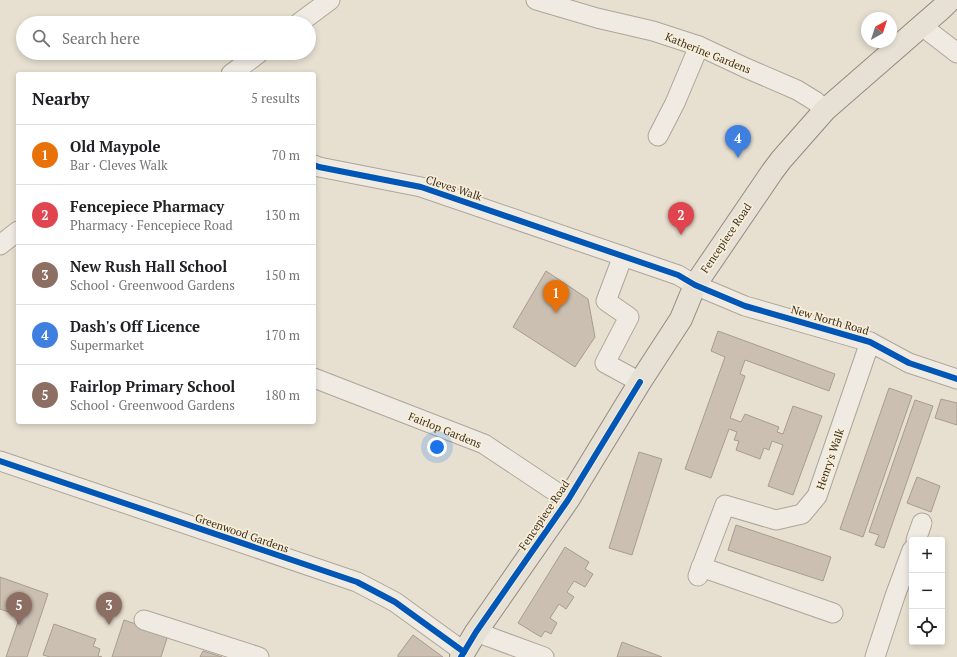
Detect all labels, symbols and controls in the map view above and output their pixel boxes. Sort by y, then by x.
north arrow [861,12,897,48]
search box [16,16,316,60]
icon: search [30,27,52,49]
text: Search here [62,28,140,48]
street label: Katherine Gardens [663,29,753,77]
text: Nearby [32,87,90,110]
text: 5 results [251,89,300,107]
pin: 4 [725,125,751,158]
text: Old Maypole [70,136,161,156]
text: 1 [41,146,49,164]
text: 70 m [272,146,300,164]
text: Bar · Cleves Walk [70,156,168,174]
street label: Cleves Walk [424,172,484,204]
text: Fencepiece Pharmacy [70,196,224,216]
street label: Fencepiece Road [697,200,755,276]
pin: 2 [668,202,694,235]
text: 2 [41,206,49,224]
text: 130 m [265,206,300,224]
text: Pharmacy · Fencepiece Road [70,216,233,234]
text: New Rush Hall School [70,256,227,276]
text: 3 [41,266,49,284]
text: 150 m [265,266,300,284]
text: School · Greenwood Gardens [70,276,235,294]
pin: 1 [543,280,569,313]
street label: New North Road [789,302,871,338]
text: Dash's Off Licence [70,316,200,336]
text: 4 [41,326,49,344]
text: 170 m [265,326,300,344]
text: Supermarket [70,336,144,354]
text: Fairlop Primary School [70,376,235,396]
text: 5 [41,386,49,404]
text: 180 m [265,386,300,404]
text: School · Greenwood Gardens [70,396,235,414]
street label: Fairlop Gardens [406,409,484,451]
street label: Henry's Walk [813,426,847,491]
your location [427,437,447,457]
street label: Fencepiece Road [515,477,573,553]
street label: Greenwood Gardens [193,510,291,556]
map controls [909,537,945,645]
button: + [909,537,945,573]
button: − [909,573,945,609]
pin: 5 [6,592,32,625]
pin: 3 [96,592,122,625]
button: locate [909,609,945,645]

